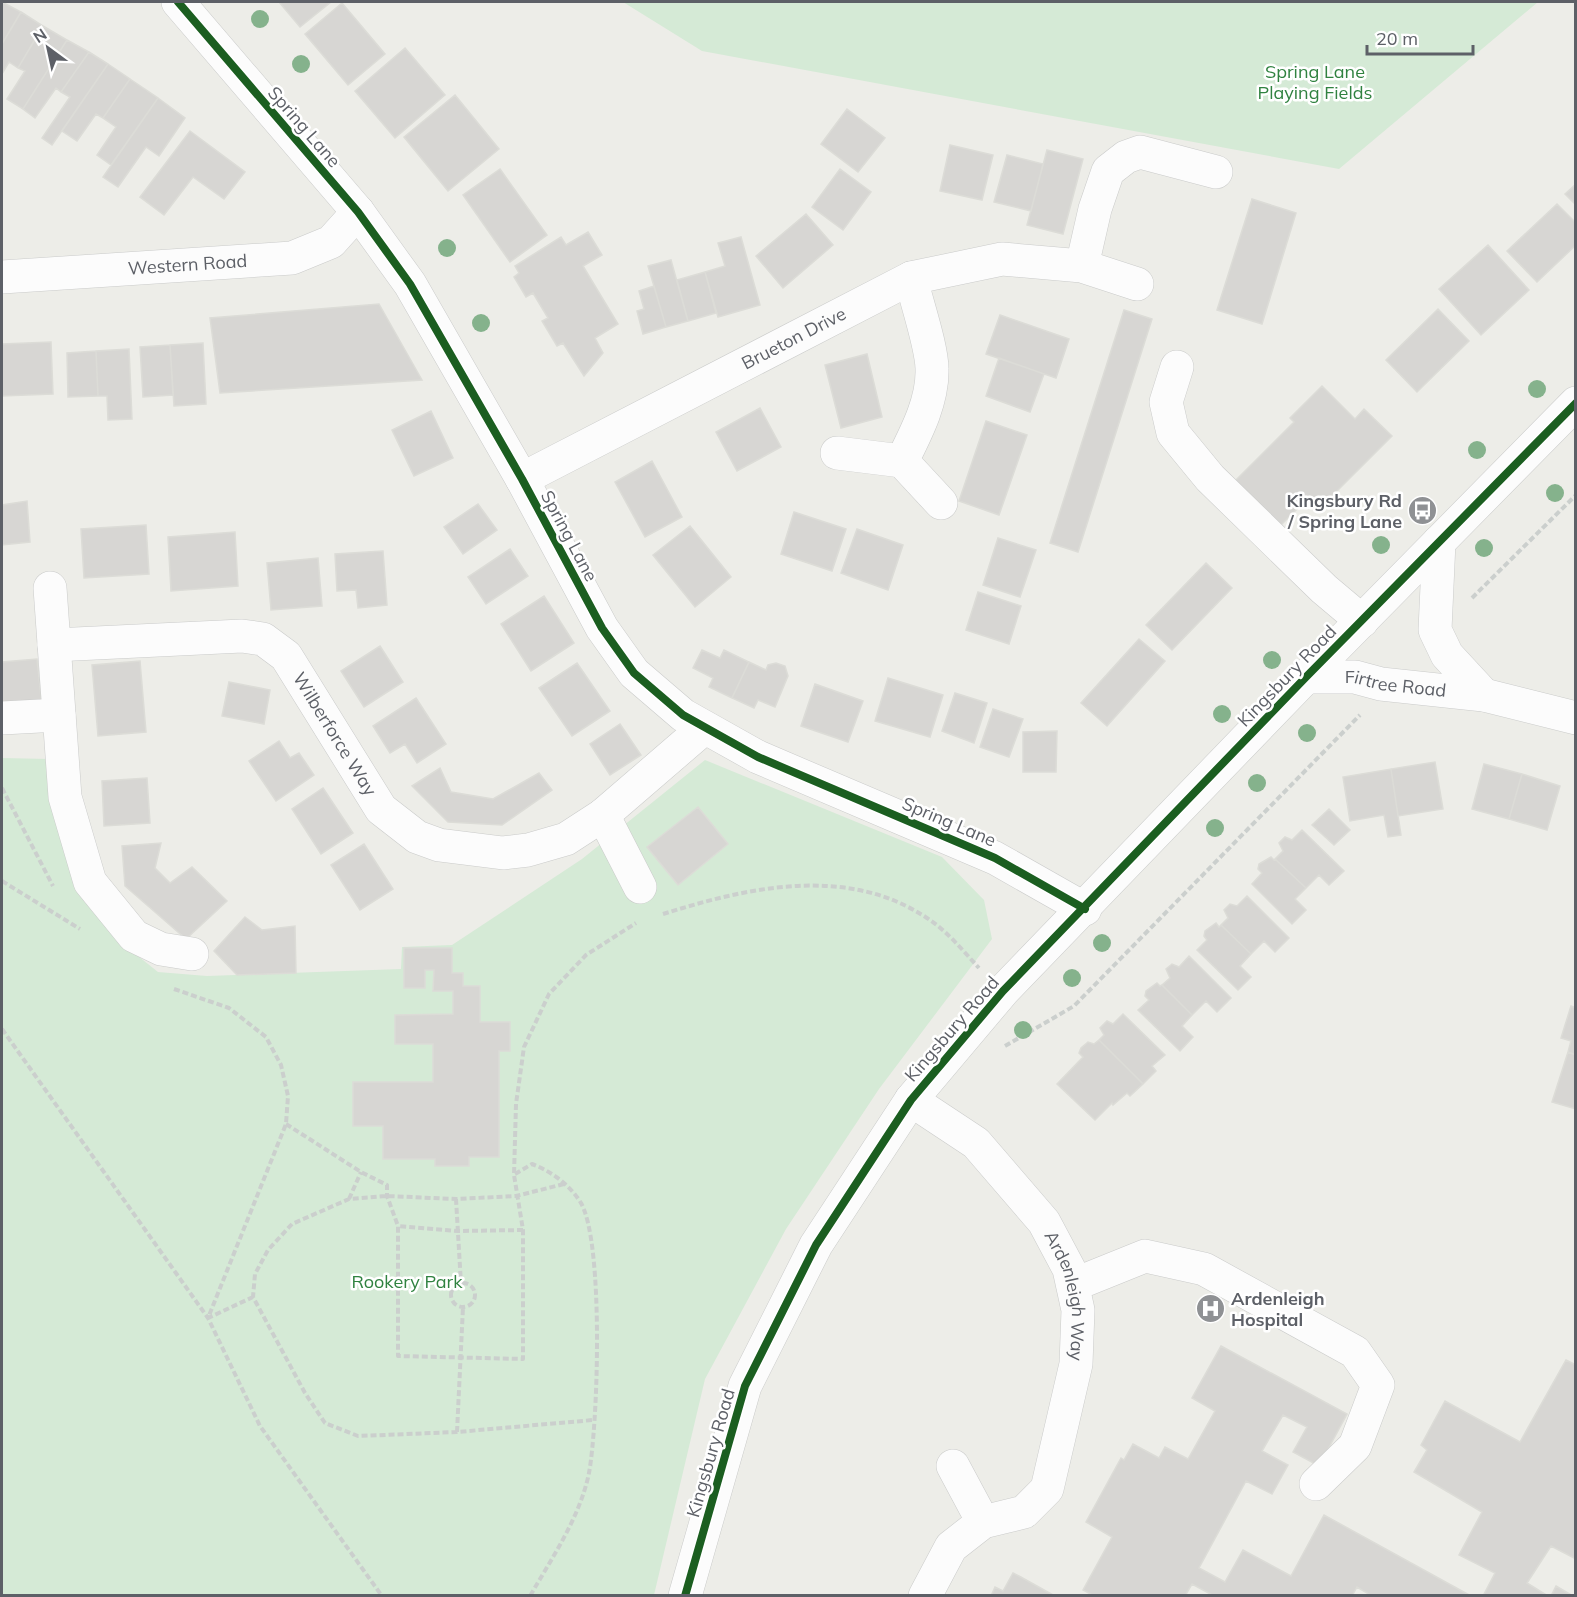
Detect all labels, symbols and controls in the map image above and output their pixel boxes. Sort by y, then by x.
north arrow [18,18,78,78]
scale bar [1367,18,1474,56]
text: N [29,24,50,47]
text: 20 m [1376,27,1418,50]
park label: Spring Lane Playing Fields [1258,60,1372,104]
street label: Spring Lane [263,81,346,172]
street label: Western Road [127,249,248,280]
street label: Brueton Drive [738,302,850,375]
street label: Spring Lane [536,486,603,585]
place label: Kingsbury Rd / Spring Lane [1286,489,1402,533]
bus stop icon: Kingsbury Rd / Spring Lane [1407,495,1439,527]
street label: Kingsbury Road [1232,620,1341,731]
street label: Firtree Road [1345,665,1447,702]
street label: Wilberforce Way [288,668,382,800]
street label: Spring Lane [899,791,1000,852]
street label: Kingsbury Road [899,971,1004,1086]
street label: Ardenleigh Way [1040,1227,1090,1362]
park label: Rookery Park [352,1270,463,1293]
place label: Ardenleigh Hospital [1231,1287,1325,1331]
hospital icon: Ardenleigh Hospital [1194,1293,1226,1325]
street label: Kingsbury Road [681,1386,740,1520]

